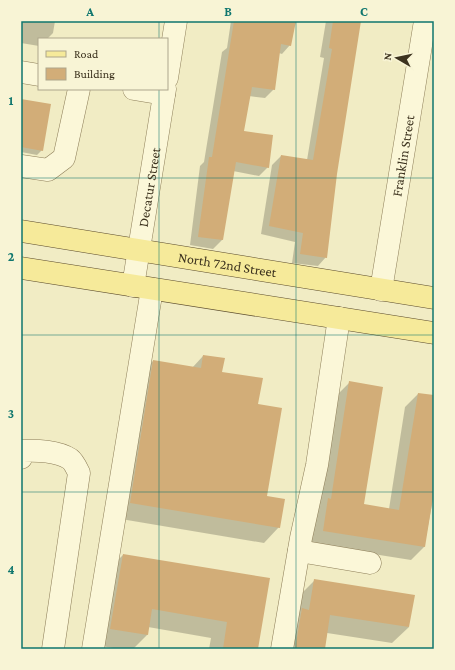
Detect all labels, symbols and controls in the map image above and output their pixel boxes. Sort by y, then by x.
text: A [85,4,94,19]
text: B [224,4,232,19]
text: C [360,4,368,19]
legend [38,38,168,90]
north arrow [377,38,417,78]
text: Road [74,47,99,61]
text: N [381,51,394,61]
text: Building [74,67,115,81]
text: 1 [9,93,14,108]
street label: Franklin Street [388,113,418,198]
street label: Decatur Street [135,146,163,228]
text: 2 [8,249,15,264]
street label: North 72nd Street [177,249,278,280]
text: 3 [8,406,14,421]
text: 4 [7,562,15,577]

